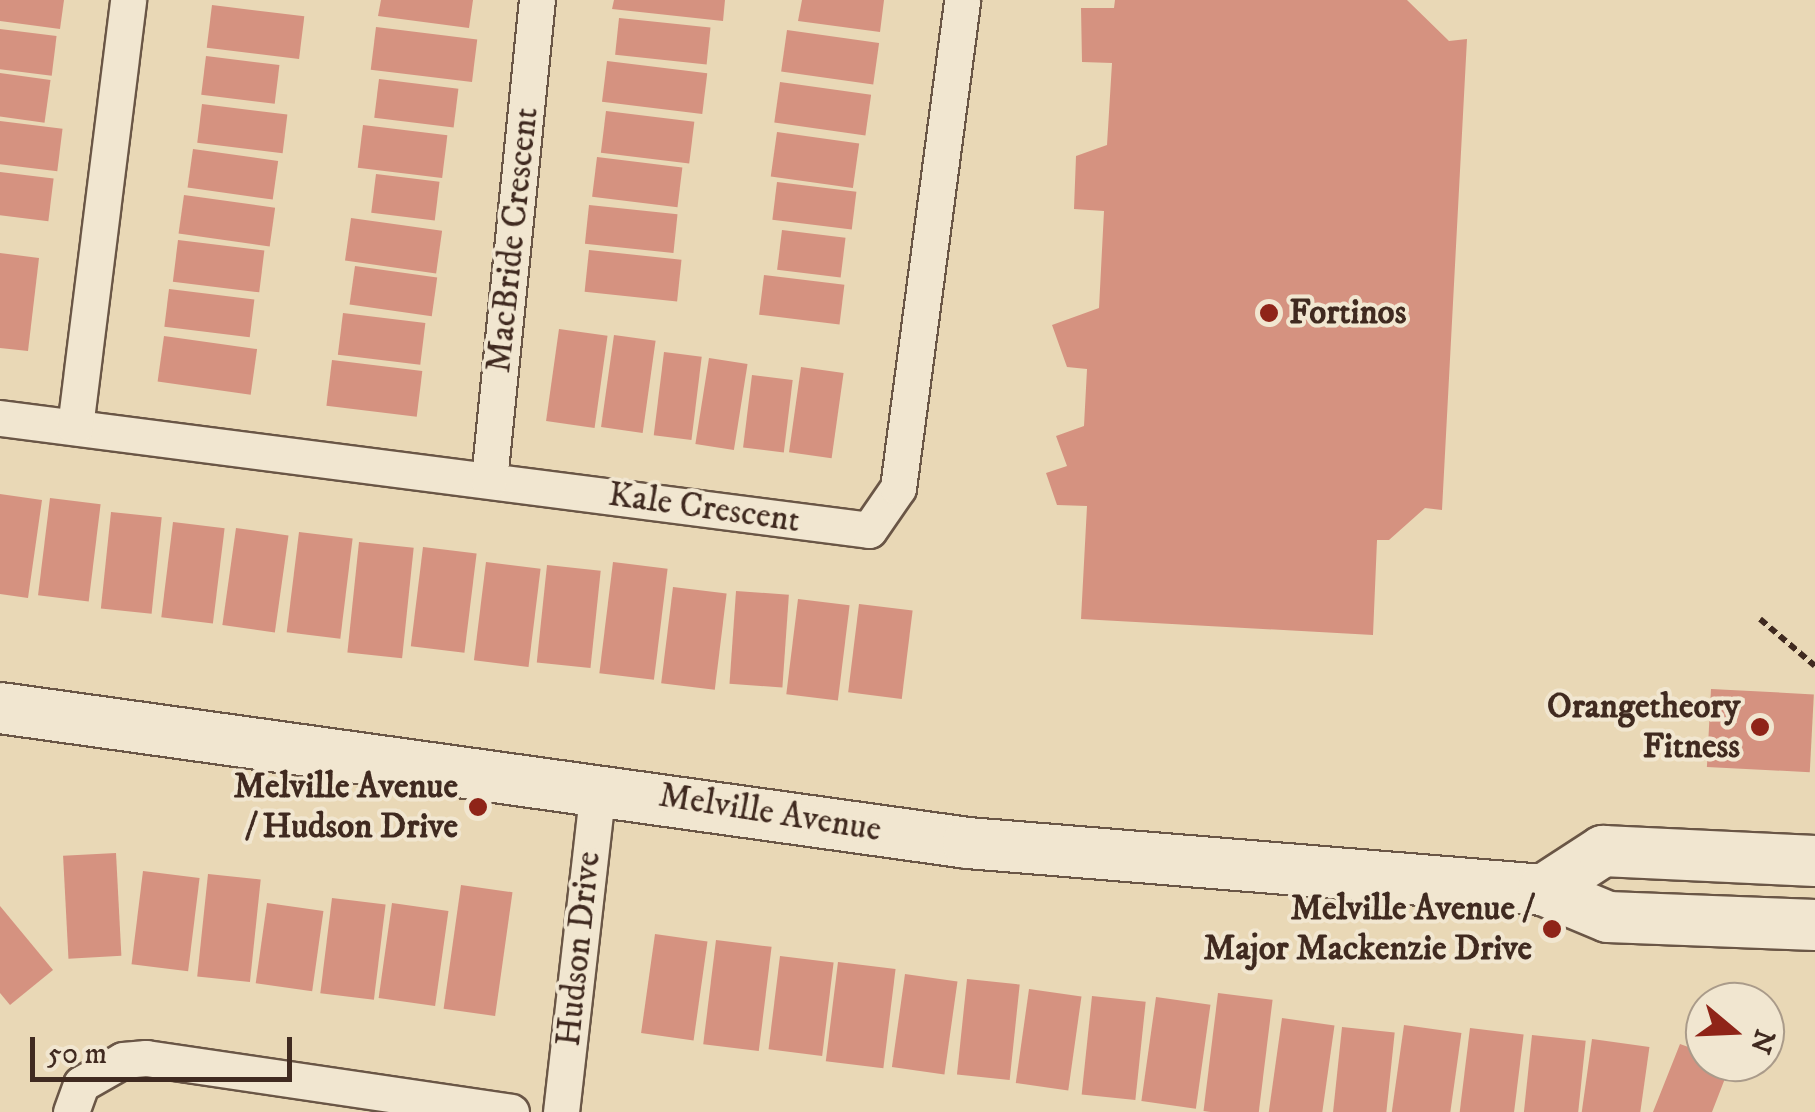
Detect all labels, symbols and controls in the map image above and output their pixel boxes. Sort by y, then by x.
street label: MacBride Crescent [478,105,548,375]
place label: Fortinos [1289,292,1406,334]
marker: Fortinos [1258,302,1280,324]
street label: Kale Crescent [606,474,802,542]
place label: Orangetheory Fitness [1547,686,1740,768]
marker: Orangetheory Fitness [1749,716,1771,738]
place label: Melville Avenue / Hudson Drive [234,766,458,848]
street label: Melville Avenue [656,775,884,851]
marker: Melville Avenue / Hudson Drive [467,796,489,818]
street label: Hudson Drive [548,850,610,1048]
place label: Melville Avenue / Major Mackenzie Drive [1203,888,1532,970]
marker: Melville Avenue / Major Mackenzie Drive [1541,918,1563,940]
north arrow [1685,982,1785,1082]
scale bar [35,1017,298,1079]
text: N [1742,1025,1782,1058]
text: 50 m [47,1036,107,1073]

